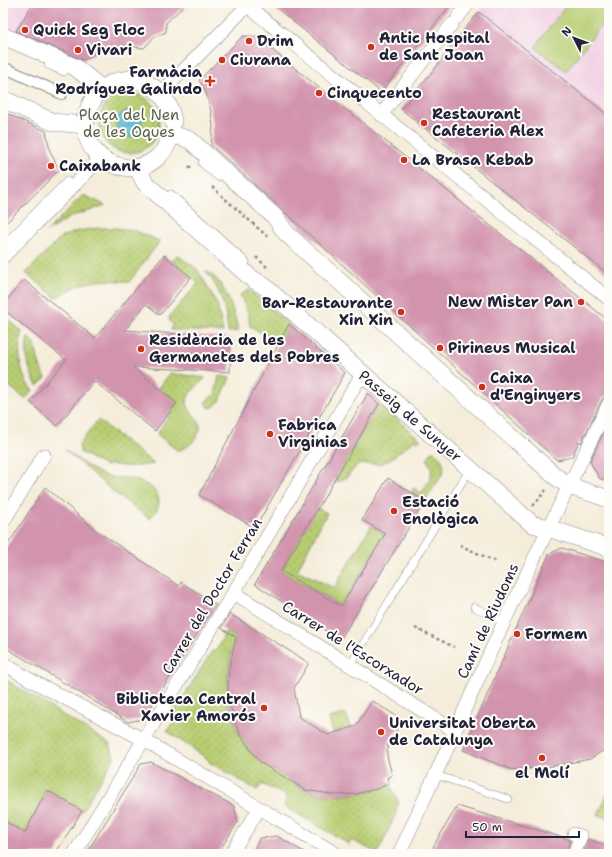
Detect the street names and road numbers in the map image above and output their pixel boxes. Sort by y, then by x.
street label: Passeig de Sunyer [354,366,466,466]
street label: Carrer del Doctor Ferran [157,514,267,678]
street label: Camí de Riudoms [452,560,524,682]
street label: Carrer de l'Escorxador [278,596,428,700]

